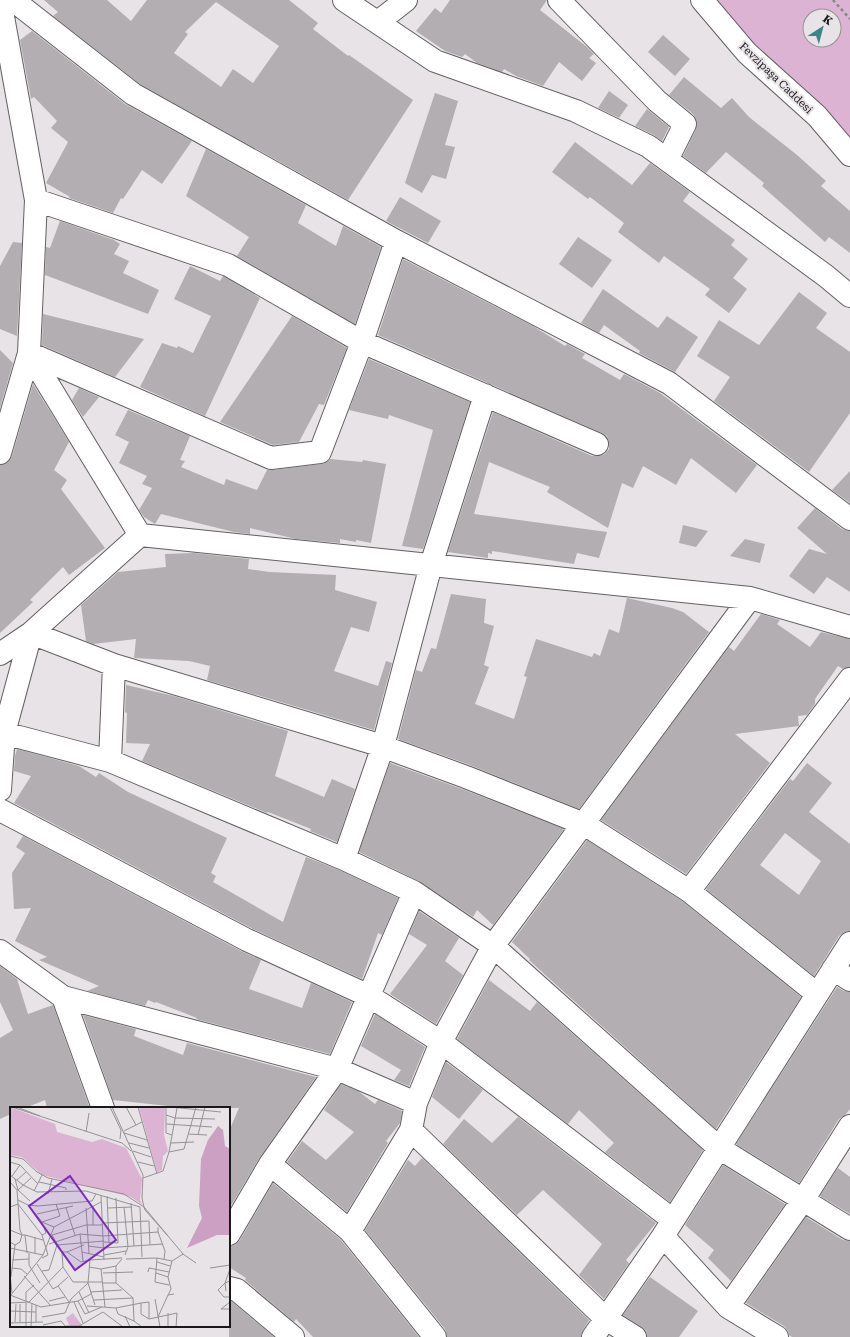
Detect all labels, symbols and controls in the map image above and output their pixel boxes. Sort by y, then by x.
north arrow [802,8,842,48]
text: K [820,13,835,28]
street label: Fevzipaşa Caddesi [737,40,816,117]
inset map [10,1107,230,1327]

